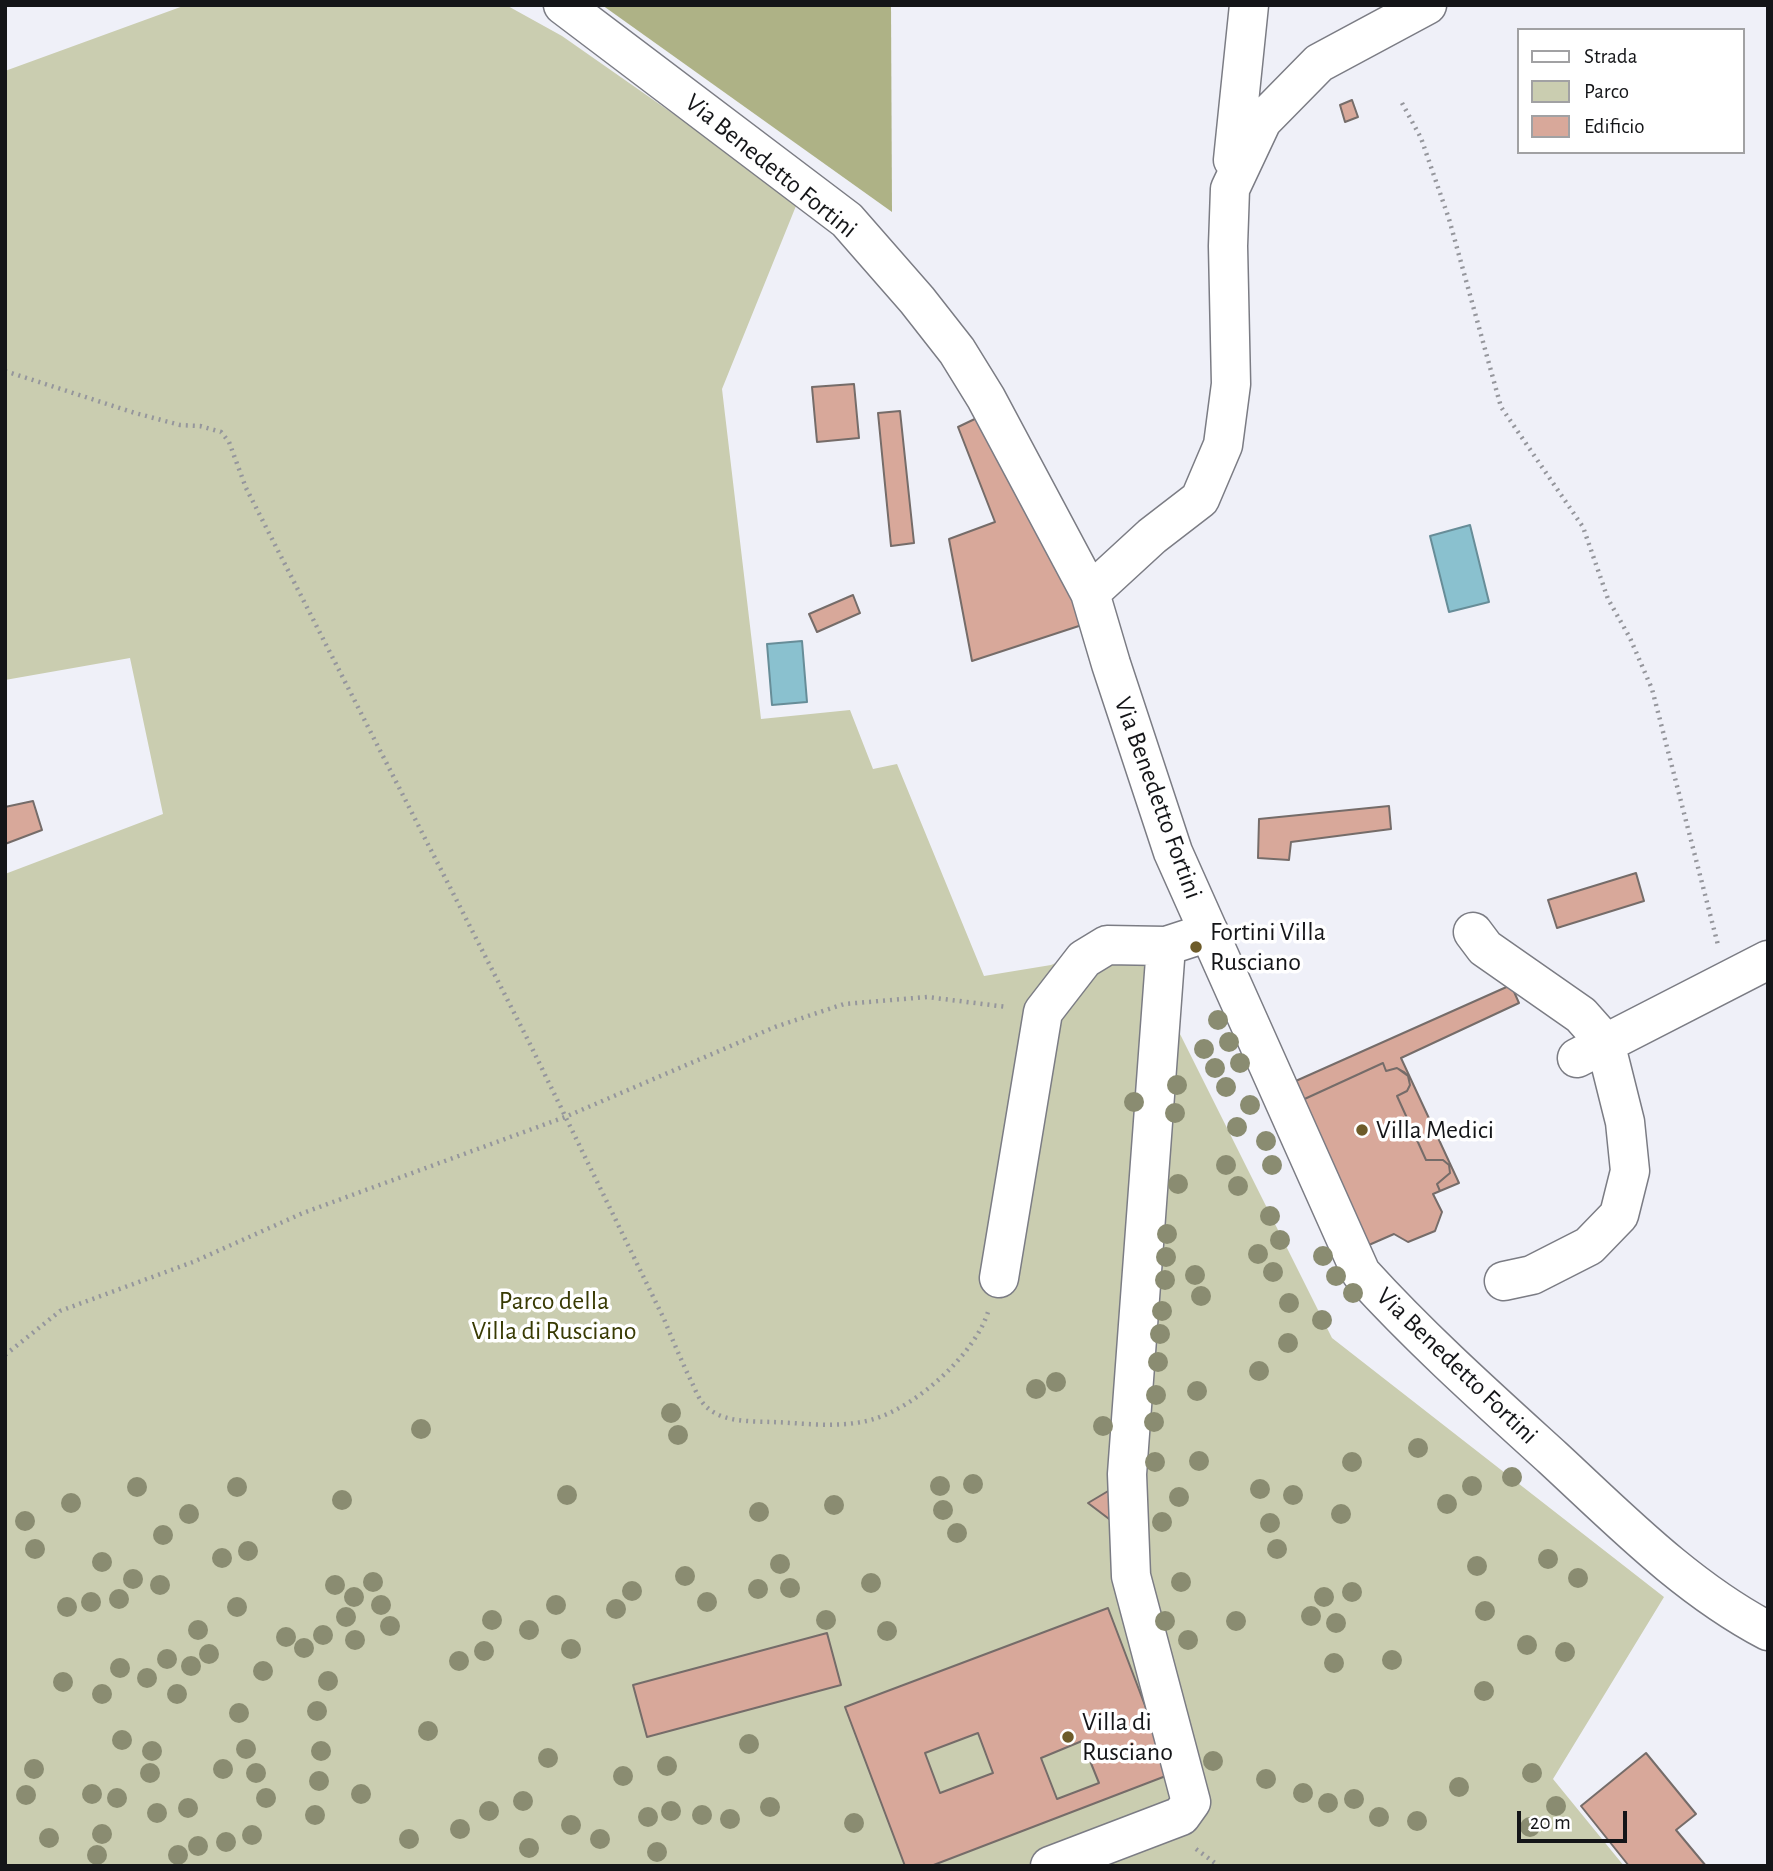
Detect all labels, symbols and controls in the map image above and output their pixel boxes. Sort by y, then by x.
legend [1518,28,1745,154]
text: Strada [1584,46,1637,67]
text: Parco [1584,81,1629,102]
street label: Via Benedetto Fortini [679,87,863,245]
text: Edificio [1584,116,1645,137]
street label: Via Benedetto Fortini [1107,693,1209,903]
place label: Fortini Villa Rusciano [1210,916,1326,978]
marker: Fortini Villa Rusciano [1188,939,1204,955]
place label: Villa Medici [1376,1114,1494,1146]
marker: Villa Medici [1354,1122,1370,1138]
street label: Via Benedetto Fortini [1370,1281,1544,1451]
park label: Parco della Villa di Rusciano [471,1285,637,1346]
place label: Villa di Rusciano [1082,1706,1173,1768]
marker: Villa di Rusciano [1060,1729,1076,1745]
scale bar [1521,1798,1631,1842]
text: 20 m [1530,1812,1571,1833]

